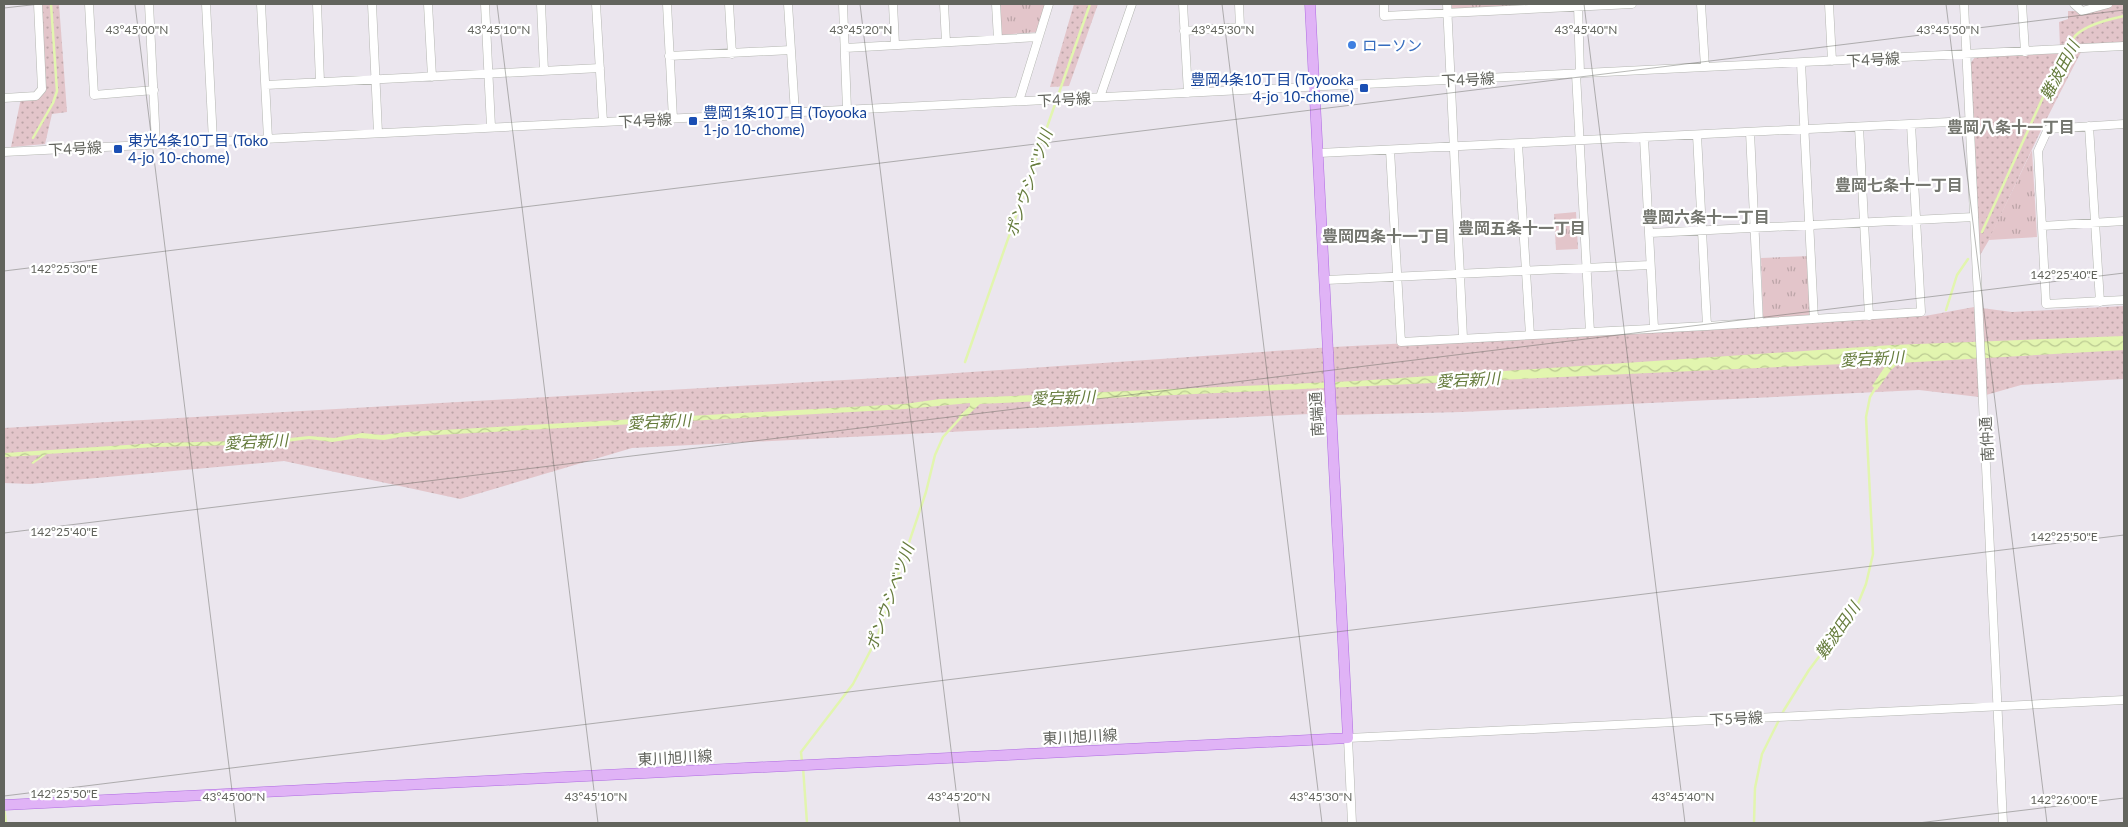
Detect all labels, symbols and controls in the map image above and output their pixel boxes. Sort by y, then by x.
text: 43°45'00"N [106,22,168,37]
text: 43°45'10"N [468,22,530,37]
text: 43°45'20"N [830,22,892,37]
text: 43°45'30"N [1192,22,1254,37]
text: 43°45'40"N [1555,22,1617,37]
text: 43°45'50"N [1917,22,1979,37]
place label: ローソン [1362,36,1422,54]
water label: 難波田川 [2036,36,2083,103]
marker: ローソン [1346,39,1358,51]
street label: 下4号線 [1846,49,1900,69]
street label: 下4号線 [1441,69,1495,89]
place label: 豊岡4条10丁目 (Toyooka 4-jo 10-chome) [1190,70,1354,105]
marker: 豊岡4条10丁目 (Toyooka 4-jo 10-chome) [1358,82,1370,94]
street label: 下4号線 [1037,89,1091,109]
place label: 豊岡1条10丁目 (Toyooka 1-jo 10-chome) [703,103,867,138]
street label: 下4号線 [618,110,672,130]
marker: 豊岡1条10丁目 (Toyooka 1-jo 10-chome) [687,115,699,127]
district label: 豊岡八条十一丁目 [1947,117,2075,136]
water label: ポンウシベツ川 [1001,125,1056,239]
place label: 東光4条10丁目 (Toko 4-jo 10-chome) [128,131,268,166]
street label: 下4号線 [48,138,102,158]
marker: 東光4条10丁目 (Toko 4-jo 10-chome) [112,143,124,155]
district label: 豊岡七条十一丁目 [1835,175,1963,194]
district label: 豊岡六条十一丁目 [1642,207,1770,226]
district label: 豊岡五条十一丁目 [1458,218,1586,237]
district label: 豊岡四条十一丁目 [1322,226,1450,245]
text: 142°25'30"E [30,261,98,276]
text: 142°25'40"E [2030,267,2098,282]
water label: 愛宕新川 [1840,347,1906,369]
water label: 愛宕新川 [1436,368,1502,390]
water label: 愛宕新川 [1031,386,1097,408]
street label: 南端通 [1306,391,1326,437]
water label: 愛宕新川 [627,410,693,432]
street label: 南仲通 [1976,416,1996,462]
water label: 愛宕新川 [224,430,290,452]
text: 142°25'40"E [30,524,98,539]
text: 142°25'50"E [2030,529,2098,544]
water label: ポンウシベツ川 [861,539,918,653]
water label: 難波田川 [1811,597,1864,662]
street label: 下5号線 [1709,708,1763,728]
street label: 東川旭川線 [1042,725,1118,747]
street label: 東川旭川線 [637,746,713,768]
text: 142°25'50"E [30,786,98,801]
text: 43°45'00"N [203,789,265,804]
text: 43°45'10"N [565,789,627,804]
text: 43°45'20"N [928,789,990,804]
text: 43°45'30"N [1290,789,1352,804]
text: 43°45'40"N [1652,789,1714,804]
text: 142°26'00"E [2030,792,2098,807]

